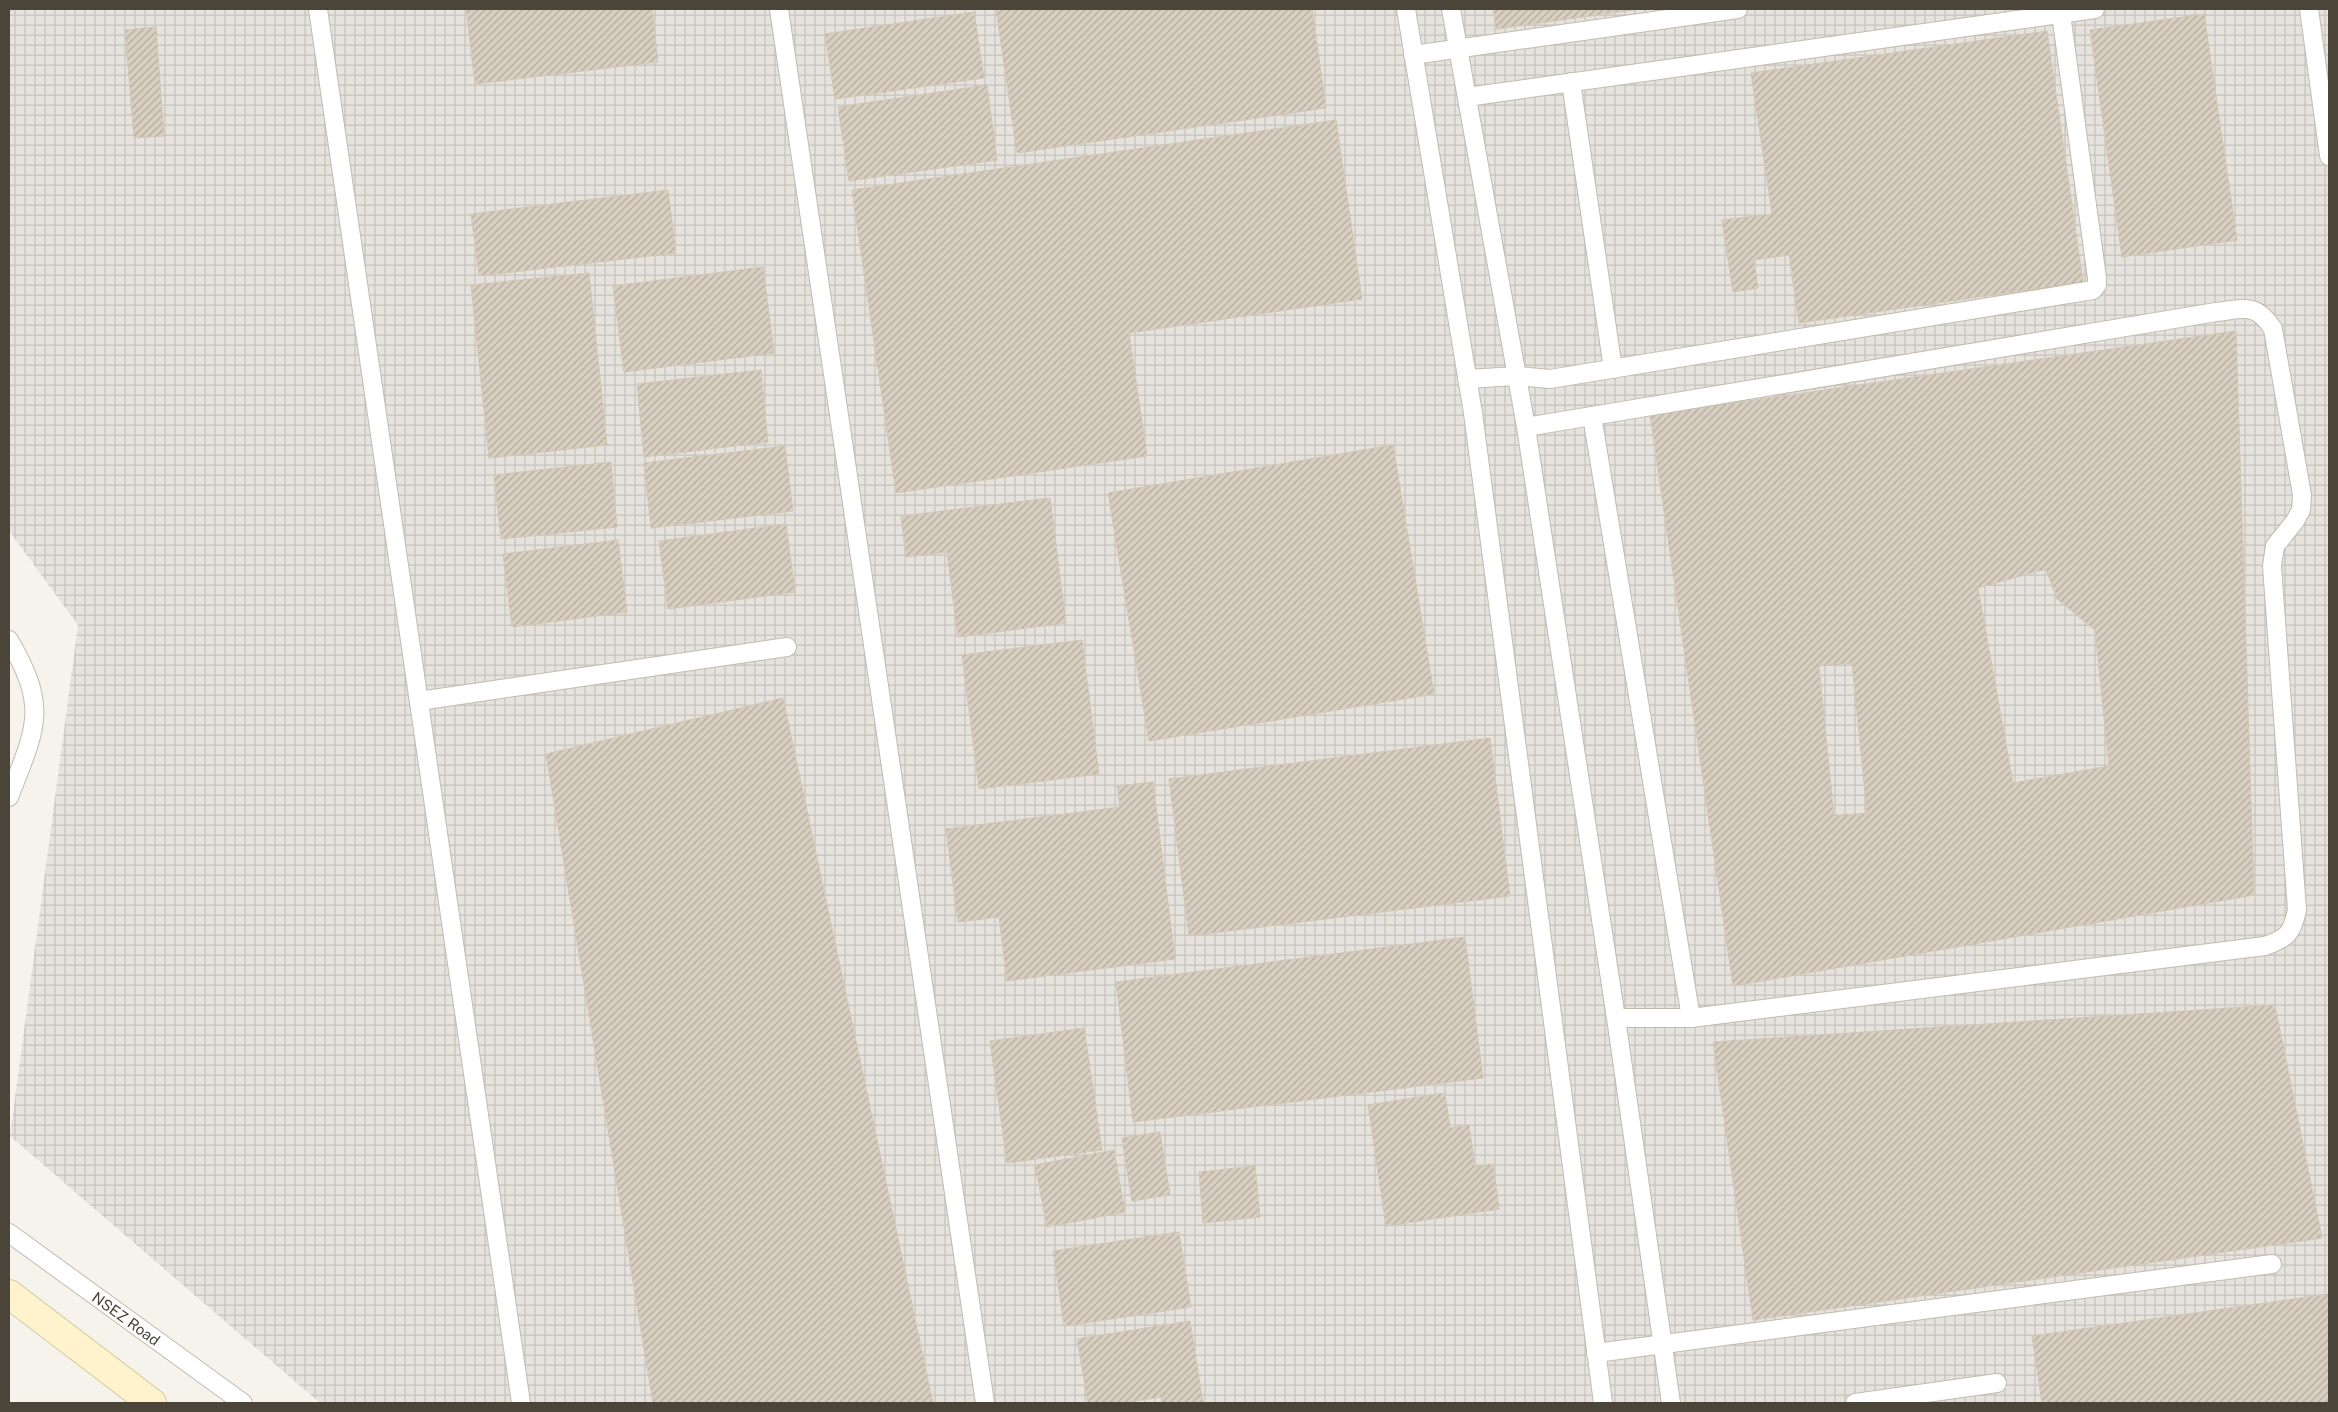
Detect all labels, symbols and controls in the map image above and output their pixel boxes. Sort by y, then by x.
street label: NSEZ Road [89,1288,163,1348]

